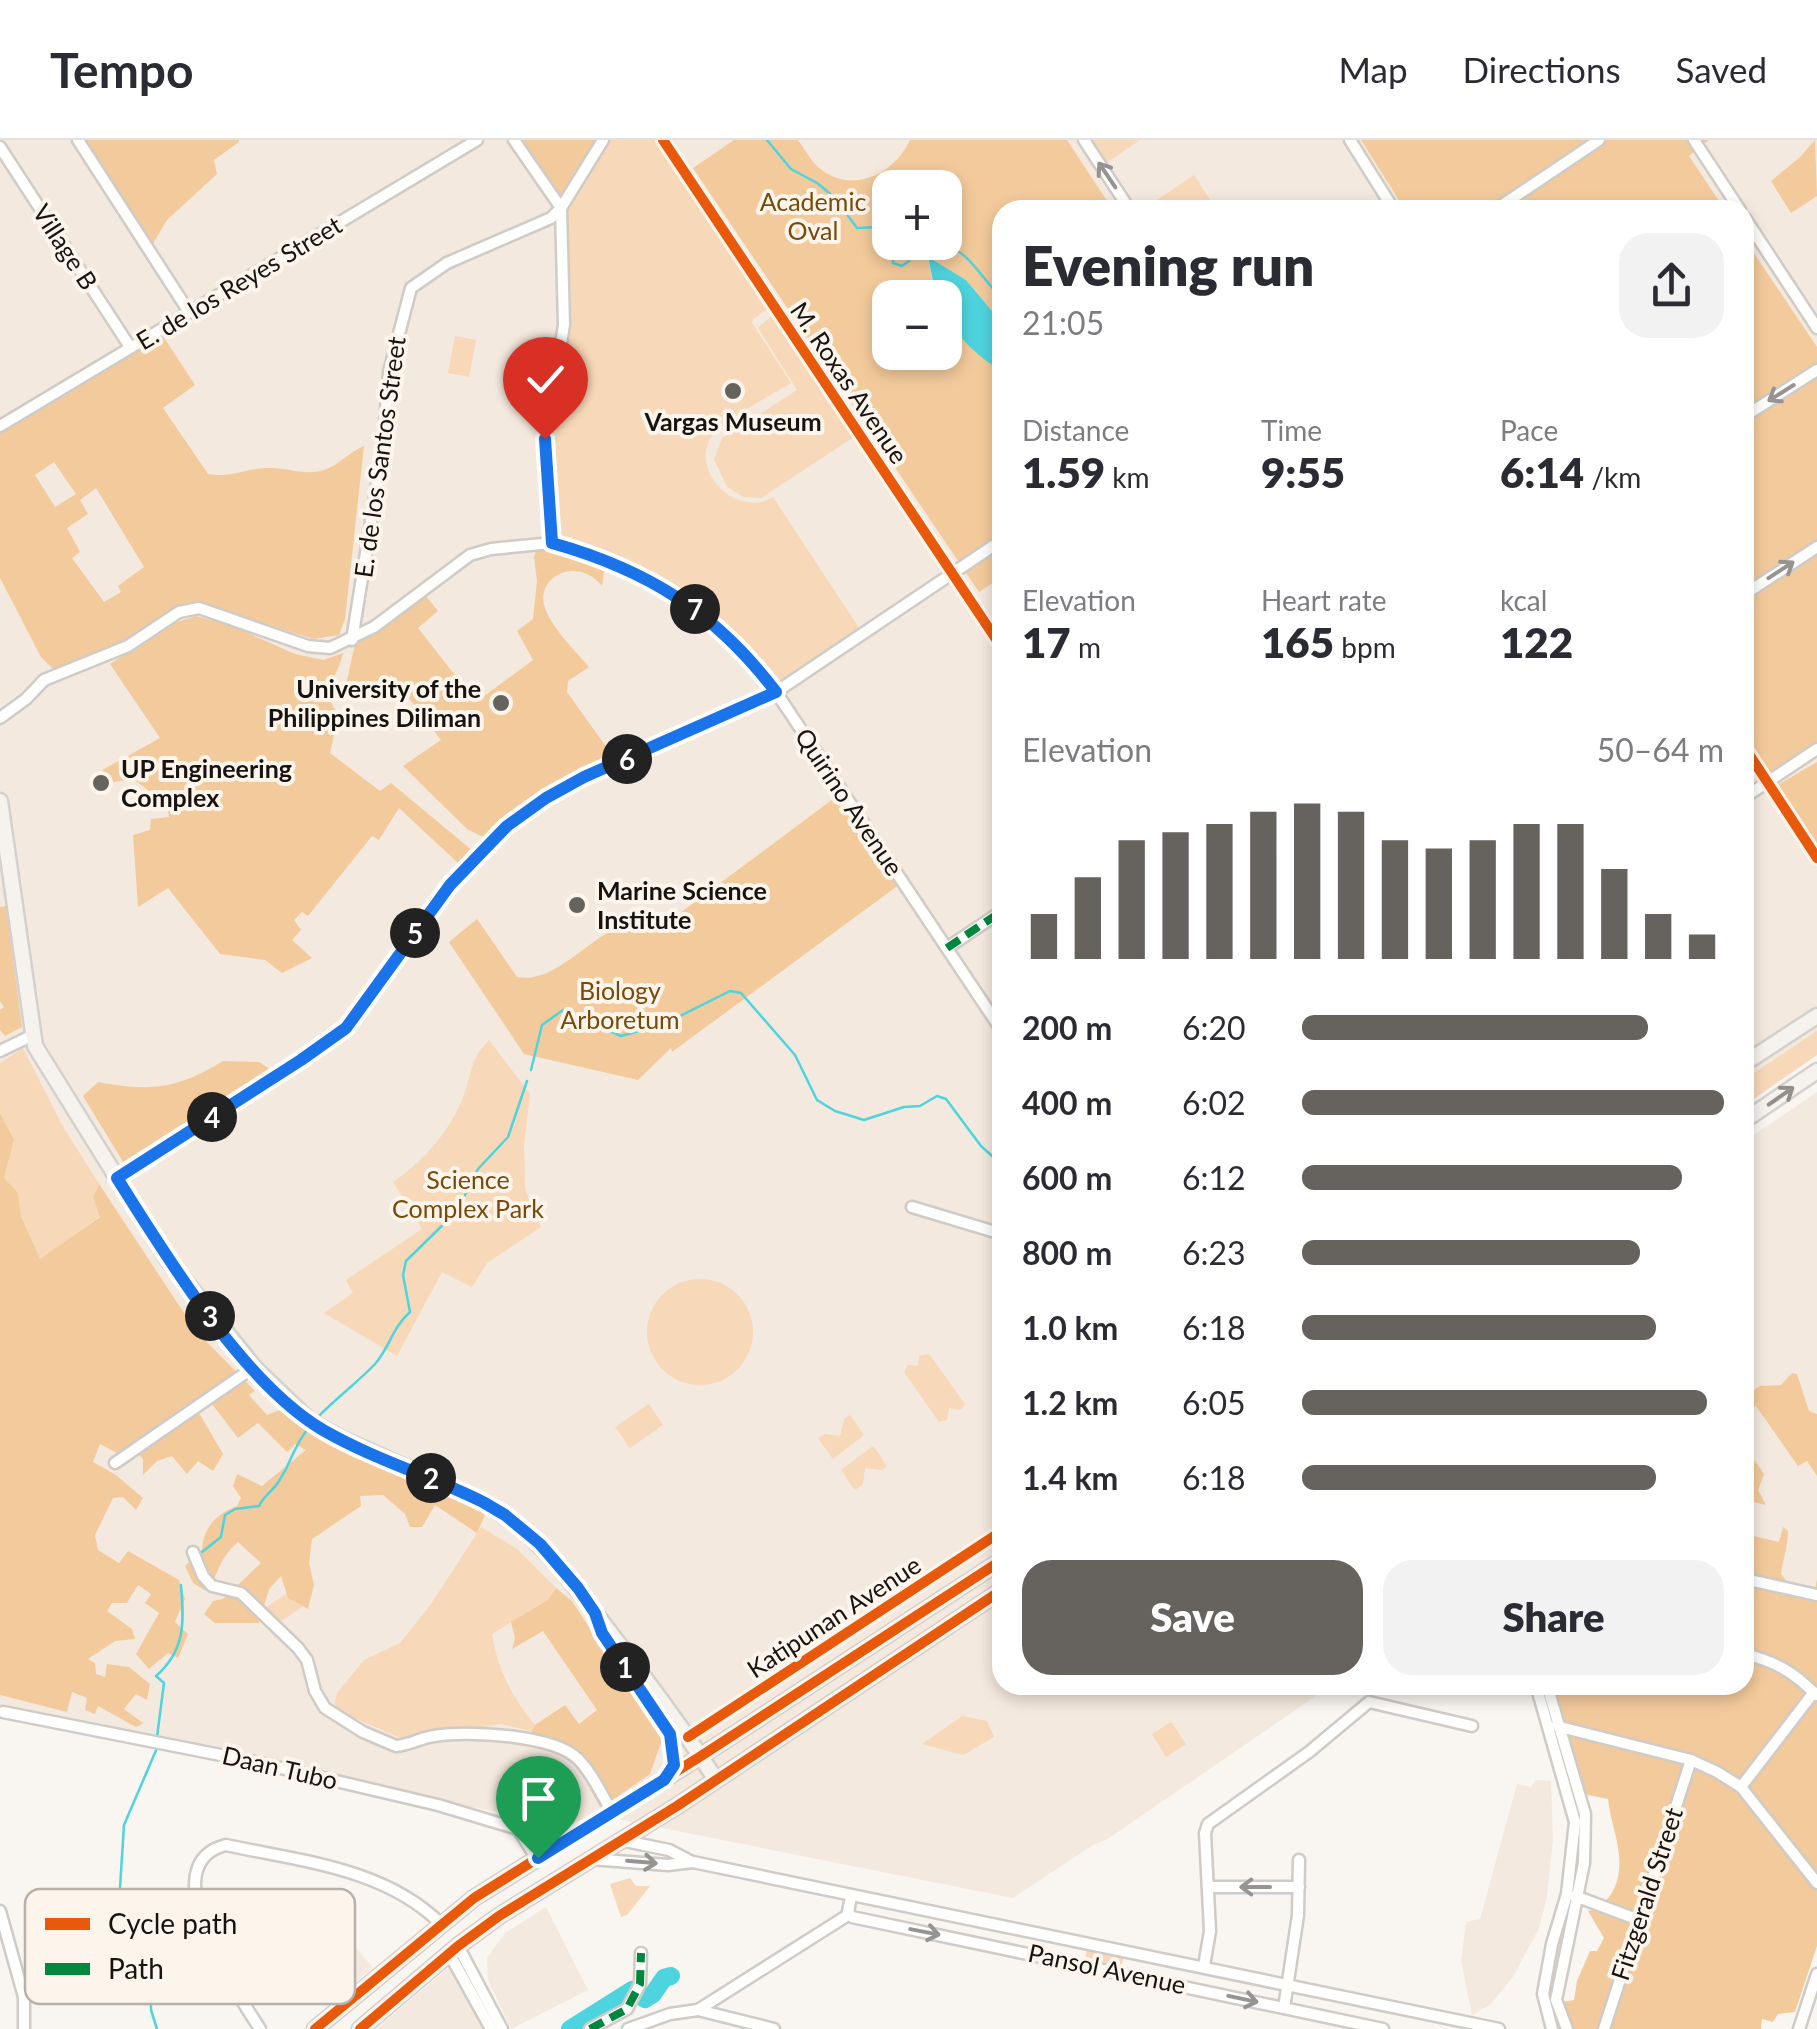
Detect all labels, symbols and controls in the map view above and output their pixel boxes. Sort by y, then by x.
text: Tempo [50,41,194,98]
text: Map [1339,48,1408,90]
text: Directions [1463,48,1621,90]
text: Saved [1676,48,1767,90]
one-way arrow [1097,161,1118,190]
map controls [872,170,962,370]
button: + [872,170,962,260]
park label: Academic Oval [760,186,866,245]
street label: Village B [27,198,104,295]
street label: E. de los Reyes Street [130,209,347,355]
text: Evening run [1022,232,1314,298]
button: share [1619,233,1724,338]
button: − [872,280,962,370]
street label: M. Roxas Avenue [785,296,915,469]
text: 21:05 [1022,303,1104,342]
street label: E. de los Santos Street [347,334,411,579]
pin [503,337,588,440]
icon: check [518,352,573,407]
marker: Vargas Museum [722,380,744,402]
one-way arrow [1767,383,1796,404]
place label: Vargas Museum [643,406,822,436]
text: Distance [1022,413,1129,447]
text: Time [1261,413,1322,447]
text: Pace [1500,413,1558,447]
text: 1.59 [1022,447,1105,497]
text: 9:55 [1261,447,1345,497]
text: 6:14 [1500,447,1584,497]
text: km [1105,460,1150,494]
text: /km [1584,460,1641,494]
one-way arrow [1766,560,1795,581]
text: Elevation [1022,583,1136,617]
text: Heart rate [1261,583,1387,617]
text: kcal [1500,583,1547,617]
pin: 7 [670,584,720,634]
text: 7 [687,592,703,626]
text: 17 [1022,617,1071,667]
text: 165 [1261,617,1334,667]
text: 122 [1500,617,1573,667]
text: m [1071,630,1101,664]
text: bpm [1334,630,1396,664]
place label: University of the Philippines Diliman [268,673,481,732]
marker: University of the Philippines Diliman [490,692,512,714]
street label: Quirino Avenue [789,722,910,881]
text: Elevation [1022,730,1152,769]
text: 50–64 m [1597,730,1724,769]
pin: 6 [602,734,652,784]
text: 6 [619,742,635,776]
place label: UP Engineering Complex [121,753,292,812]
marker: UP Engineering Complex [90,772,112,794]
place label: Marine Science Institute [597,875,767,934]
marker: Marine Science Institute [566,894,588,916]
pin: 5 [390,908,440,958]
text: 5 [407,916,423,950]
park label: Biology Arboretum [560,975,680,1034]
text: 200 m [1022,1008,1112,1047]
text: 6:20 [1182,1008,1246,1047]
text: 400 m [1022,1083,1112,1122]
text: 6:02 [1182,1083,1246,1122]
one-way arrow [1767,1085,1794,1106]
pin: 4 [187,1092,237,1142]
text: 4 [204,1100,220,1134]
text: 600 m [1022,1158,1112,1197]
text: 6:12 [1182,1158,1246,1197]
park label: Science Complex Park [392,1164,544,1223]
text: 800 m [1022,1233,1112,1272]
text: 6:23 [1182,1233,1246,1272]
pin: 3 [185,1291,235,1341]
text: 3 [202,1299,218,1333]
text: 1.0 km [1022,1308,1118,1347]
text: 6:18 [1182,1308,1246,1347]
text: 1.2 km [1022,1383,1118,1422]
text: 6:05 [1182,1383,1246,1422]
pin: 2 [406,1453,456,1503]
text: 1.4 km [1022,1458,1118,1497]
text: 6:18 [1182,1458,1246,1497]
text: 2 [423,1461,439,1495]
street label: Katipunan Avenue [741,1549,926,1683]
button: Save [1022,1560,1363,1675]
button: Share [1383,1560,1724,1675]
pin: 1 [600,1642,650,1692]
text: 1 [617,1650,633,1684]
street label: Daan Tubo [220,1739,341,1795]
pin [496,1756,581,1859]
icon: arrive [511,1771,566,1826]
street label: Fitzgerald Street [1604,1804,1688,1984]
one-way arrow [625,1853,657,1872]
one-way arrow [1239,1878,1272,1896]
legend [25,1889,355,2004]
text: Cycle path [108,1906,237,1940]
one-way arrow [908,1923,940,1942]
street label: Pansol Avenue [1026,1937,1189,1999]
text: Path [108,1951,164,1985]
one-way arrow [1226,1991,1258,2009]

